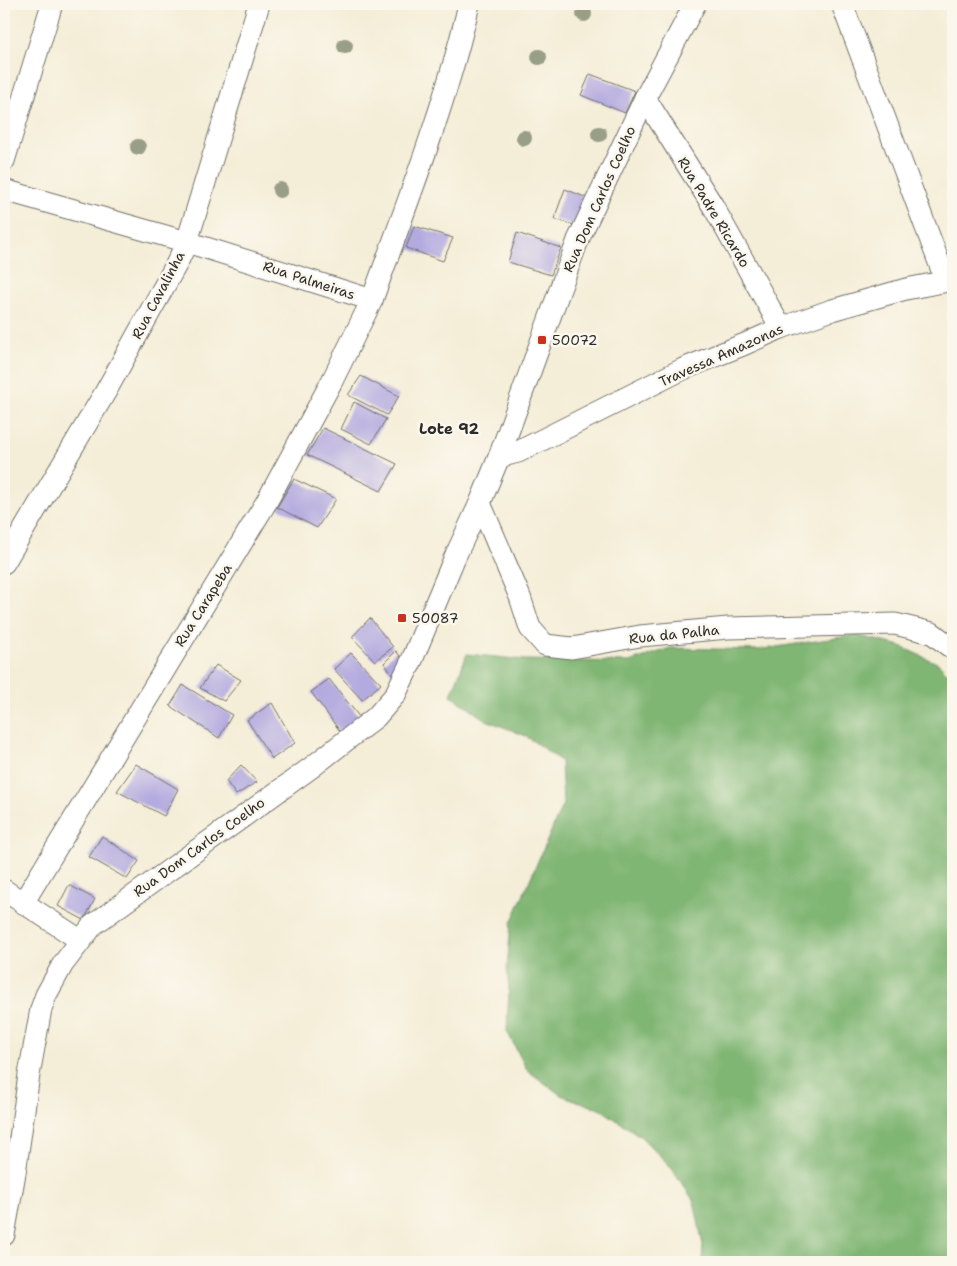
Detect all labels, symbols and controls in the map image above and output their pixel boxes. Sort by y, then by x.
street label: Rua Dom Carlos Coelho [559,123,639,275]
street label: Rua Padre Ricardo [674,153,754,271]
street label: Rua Cavalinha [127,248,189,342]
street label: Rua Palmeiras [261,257,357,303]
street label: Travessa Amazonas [656,319,786,391]
place label: 50072 [552,331,598,349]
marker: 50072 [536,334,548,346]
district label: Lote 92 [419,419,479,439]
street label: Rua Carapeba [170,560,236,650]
place label: 50087 [412,609,458,627]
marker: 50087 [396,612,408,624]
street label: Rua da Palha [628,620,720,648]
street label: Rua Dom Carlos Coelho [130,793,268,901]

